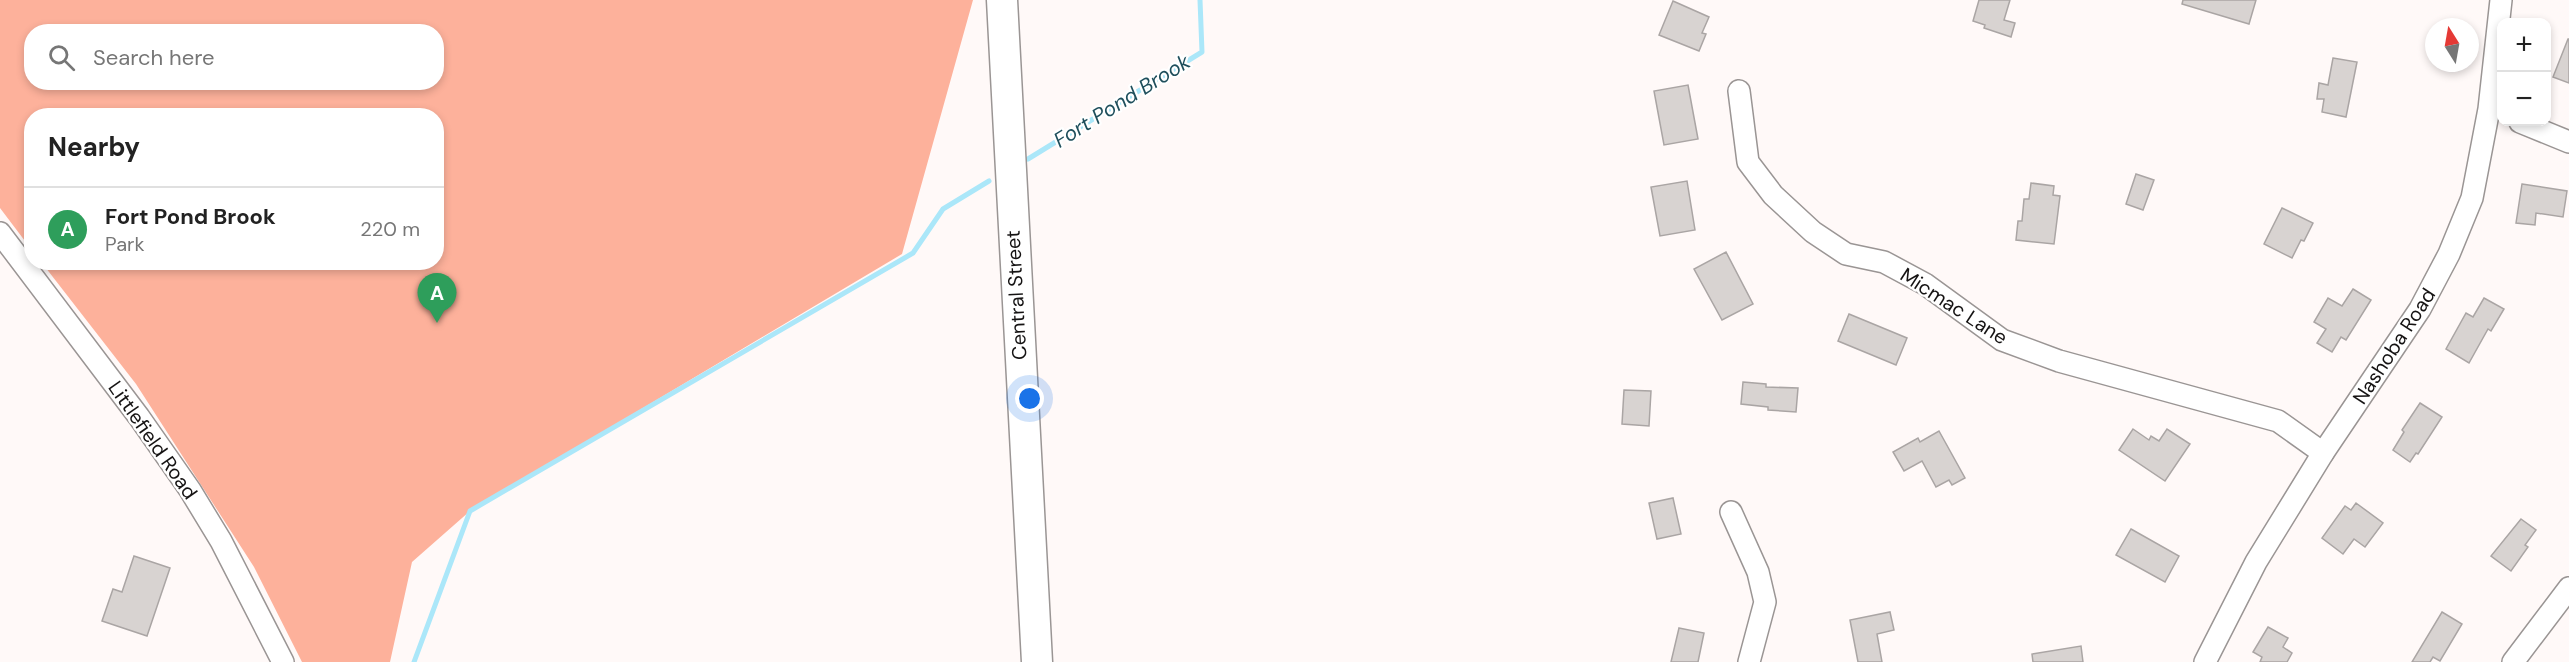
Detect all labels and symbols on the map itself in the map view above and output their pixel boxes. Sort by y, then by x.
north arrow [2425,18,2479,72]
water label: Fort Pond Brook [1048,48,1196,154]
street label: Central Street [1000,229,1032,360]
street label: Micmac Lane [1895,262,2013,350]
pin: A [418,274,456,323]
street label: Nashoba Road [2347,283,2441,409]
street label: Littlefield Road [103,376,203,504]
your location [1015,384,1044,413]

